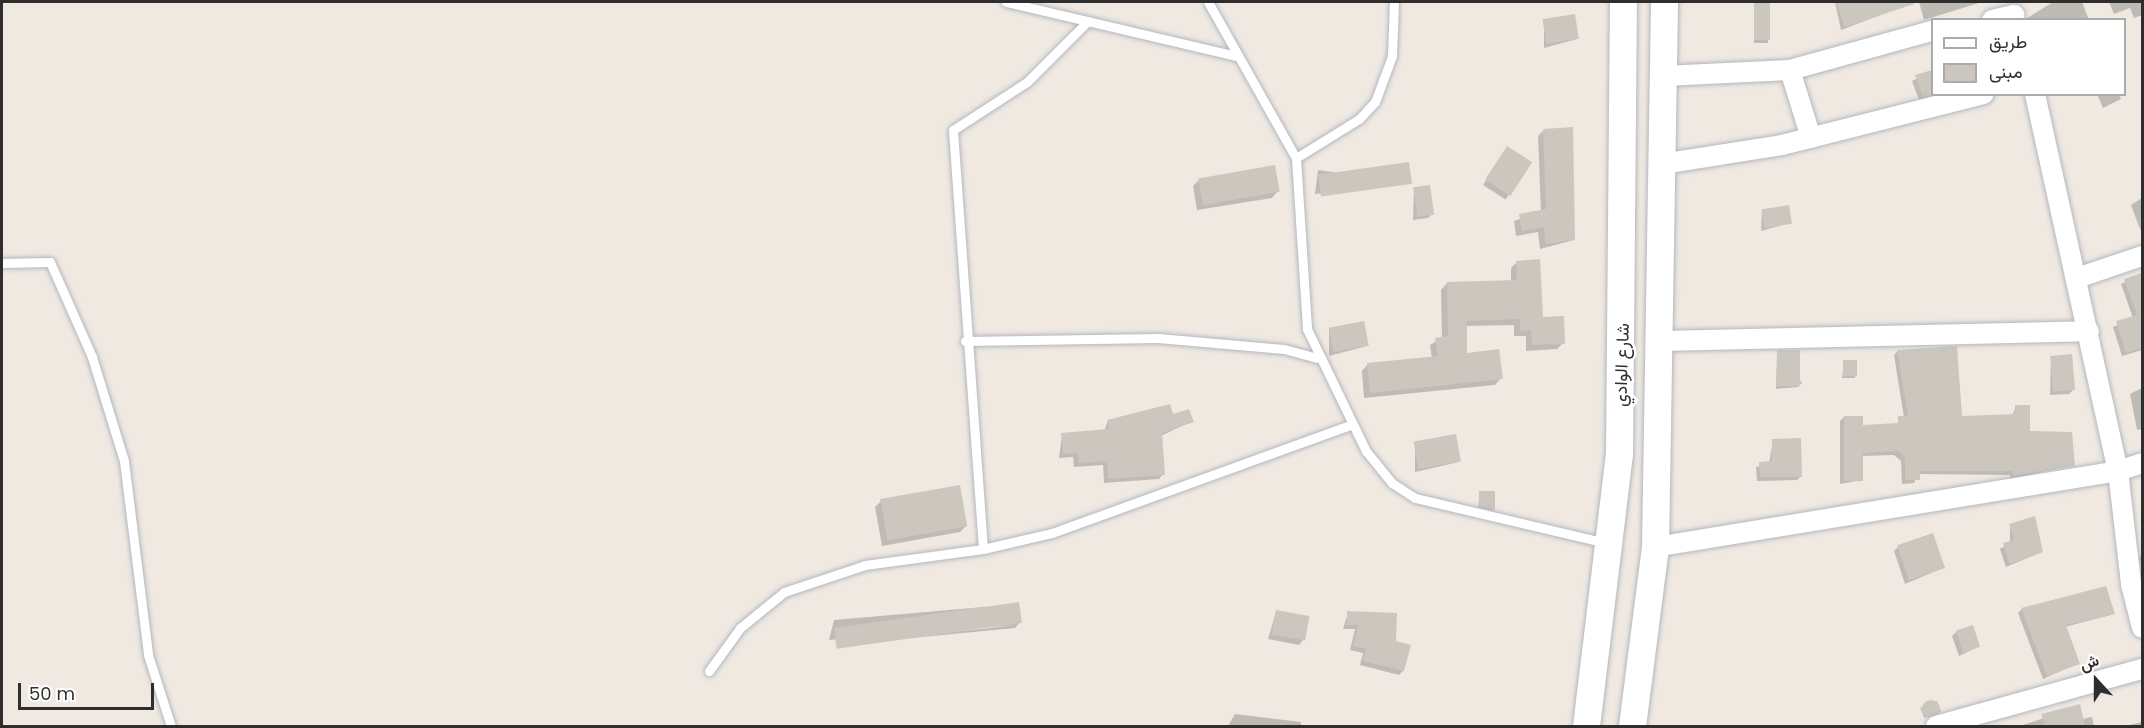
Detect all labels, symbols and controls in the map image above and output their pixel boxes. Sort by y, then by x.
legend [1931,18,2126,96]
text: طريق [1989,29,2027,54]
text: مبنى [1989,59,2023,84]
street label: شارع الوادي [1610,323,1634,407]
text: ش [2076,649,2102,677]
north arrow [2066,650,2126,710]
scale bar [21,671,158,709]
text: 50 m [29,681,75,706]

